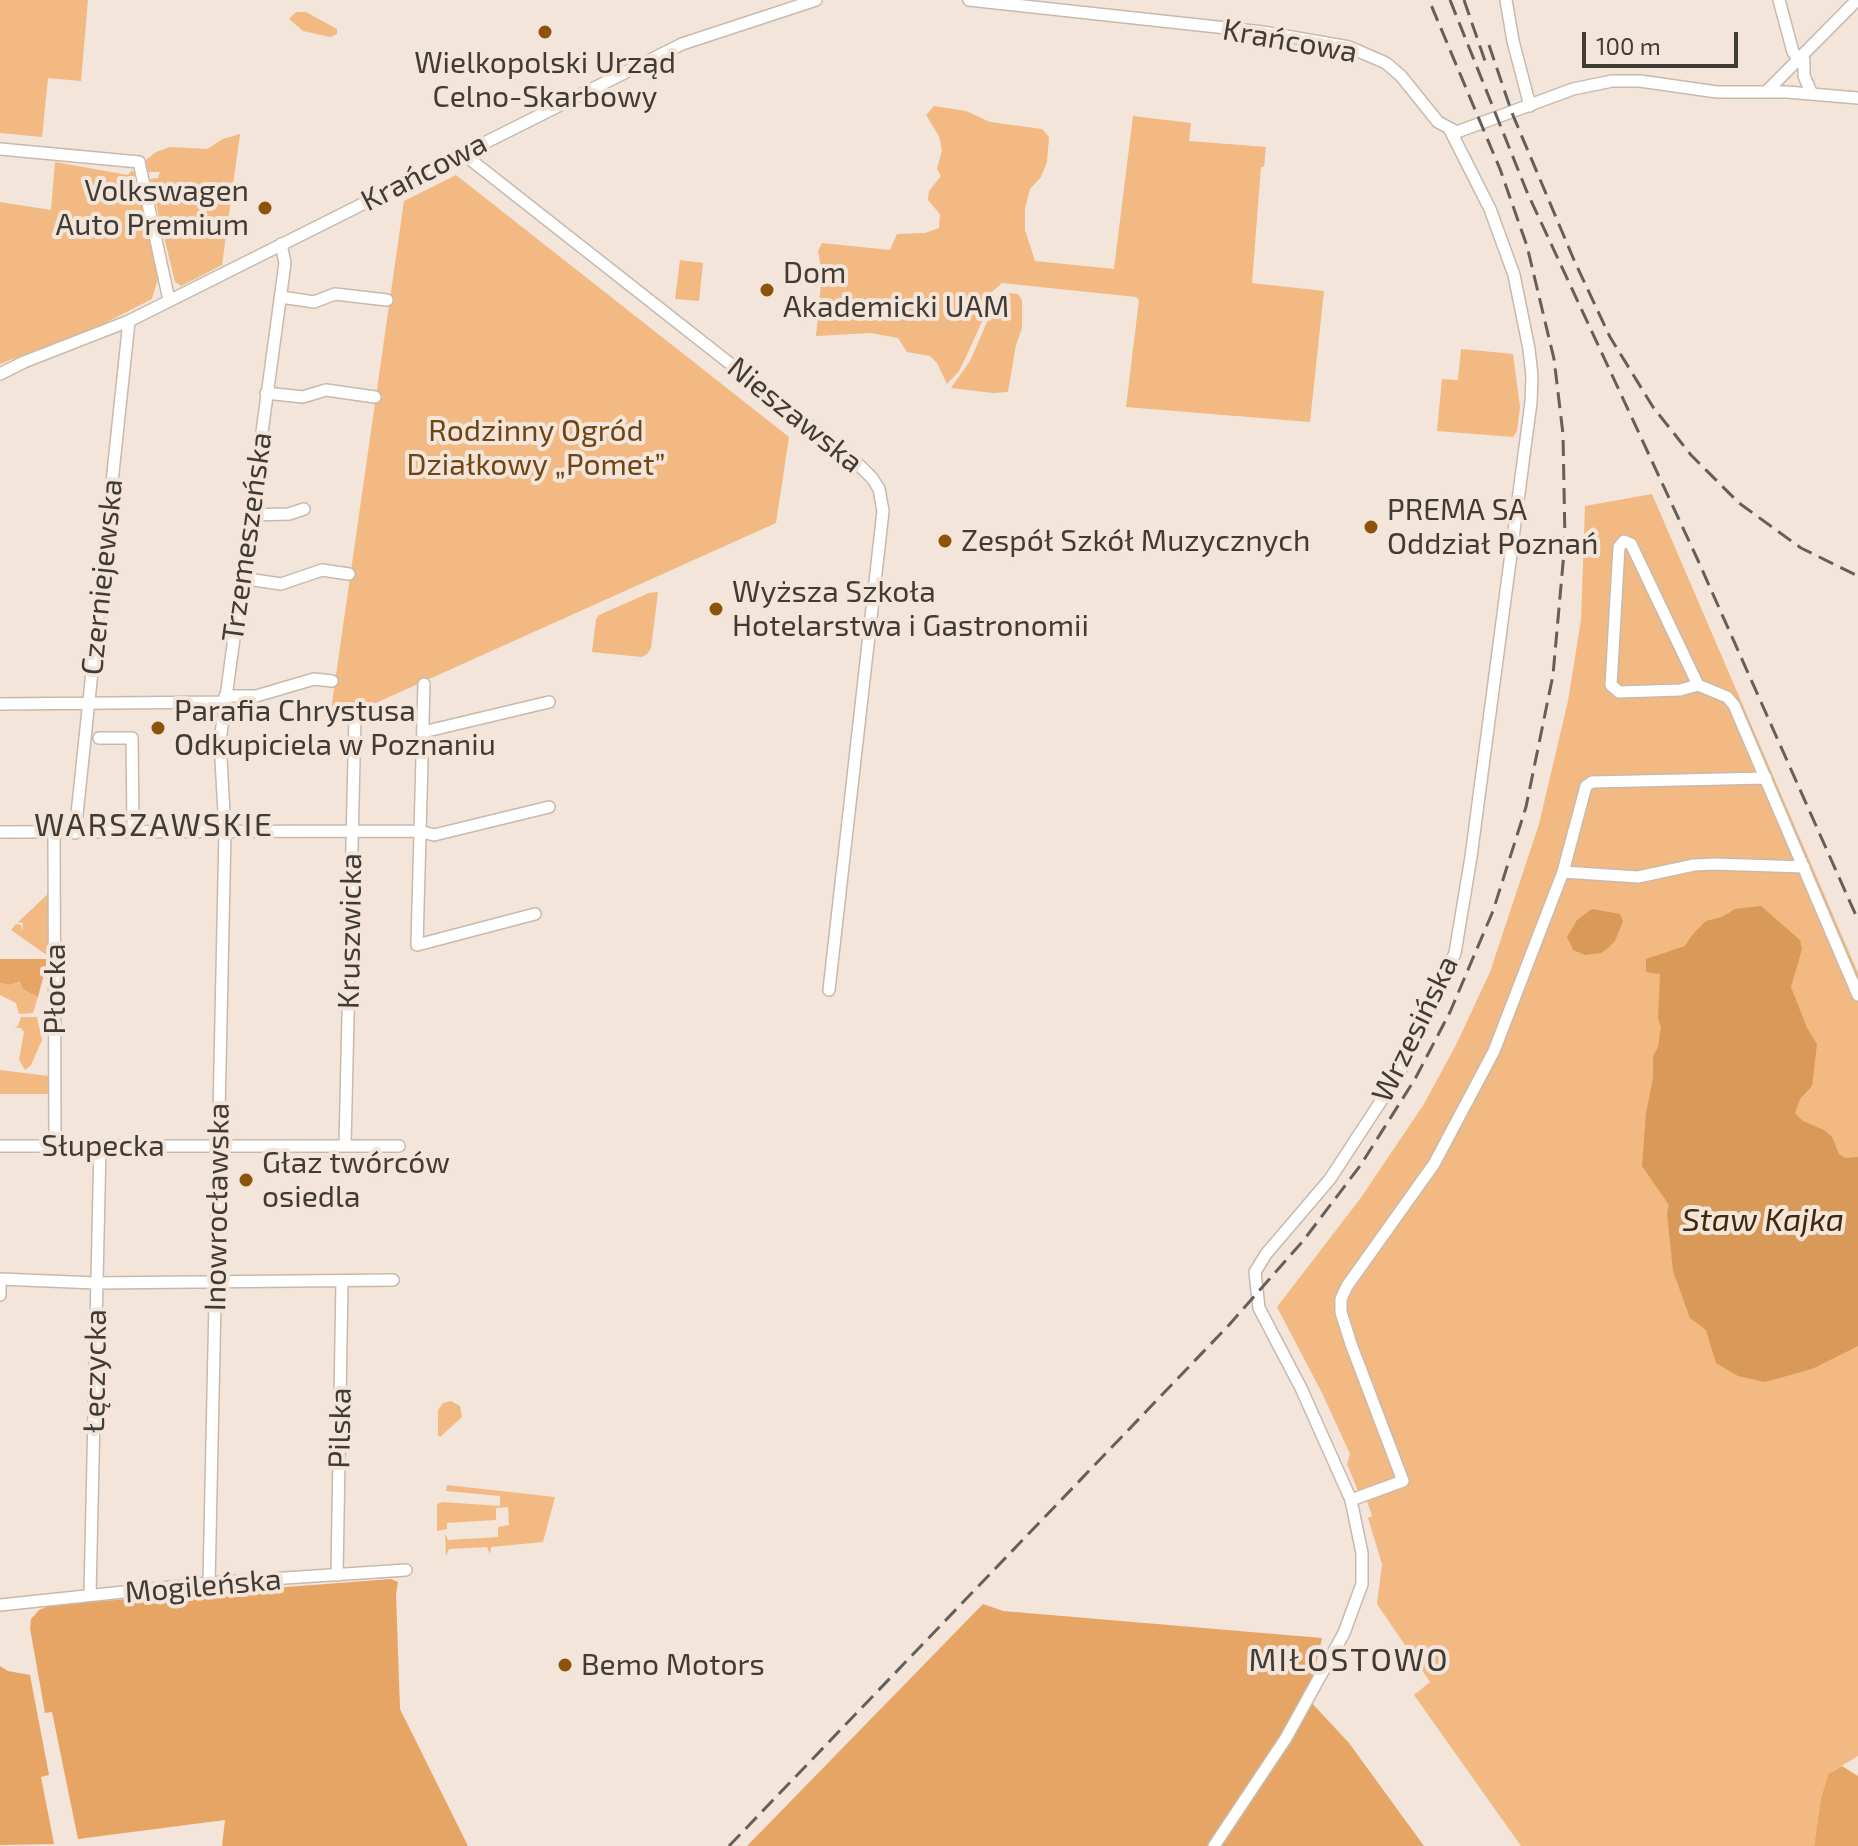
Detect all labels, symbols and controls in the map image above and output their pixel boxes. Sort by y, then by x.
street label: Krańcowa [1220,11,1360,71]
scale bar [1586,16,1742,66]
marker: Wielkopolski Urząd Celno-Skarbowy [536,23,554,41]
text: 100 m [1596,31,1661,60]
place label: Wielkopolski Urząd Celno-Skarbowy [414,45,676,116]
street label: Krańcowa [355,125,493,219]
place label: Volkswagen Auto Premium [56,173,249,244]
marker: Volkswagen Auto Premium [256,199,274,217]
place label: Dom Akademicki UAM [783,255,1009,326]
marker: Dom Akademicki UAM [758,281,776,299]
street label: Nieszawska [720,350,870,480]
park label: Rodzinny Ogród Działkowy „Pomet” [407,413,665,484]
street label: Trzemeszeńska [214,430,280,644]
street label: Czerniejewska [74,477,130,677]
place label: PREMA SA Oddział Poznań [1387,492,1598,562]
marker: PREMA SA Oddział Poznań [1362,518,1380,536]
place label: Zespół Szkół Muzycznych [961,523,1310,559]
marker: Zespół Szkół Muzycznych [936,532,954,550]
place label: Wyższa Szkoła Hotelarstwa i Gastronomii [732,574,1089,644]
marker: Wyższa Szkoła Hotelarstwa i Gastronomii [707,600,725,618]
place label: Parafia Chrystusa Odkupiciela w Poznaniu [174,693,496,764]
marker: Parafia Chrystusa Odkupiciela w Poznaniu [149,719,167,737]
district label: WARSZAWSKIE [34,806,274,844]
street label: Kruszwicka [331,853,369,1009]
street label: Płocka [37,944,73,1034]
street label: Wrzesińska [1364,950,1466,1108]
street label: Inowrocławska [197,1103,237,1311]
street label: Słupecka [41,1128,165,1164]
place label: Głaz twórców osiedla [262,1145,450,1216]
marker: Głaz twórców osiedla [237,1171,255,1189]
water label: Staw Kajka [1682,1201,1844,1239]
street label: Łęczycka [76,1309,114,1433]
street label: Pilska [321,1387,359,1469]
street label: Mogileńska [123,1561,283,1611]
district label: MIŁOSTOWO [1248,1641,1450,1679]
place label: Bemo Motors [581,1647,765,1683]
marker: Bemo Motors [556,1656,574,1674]

